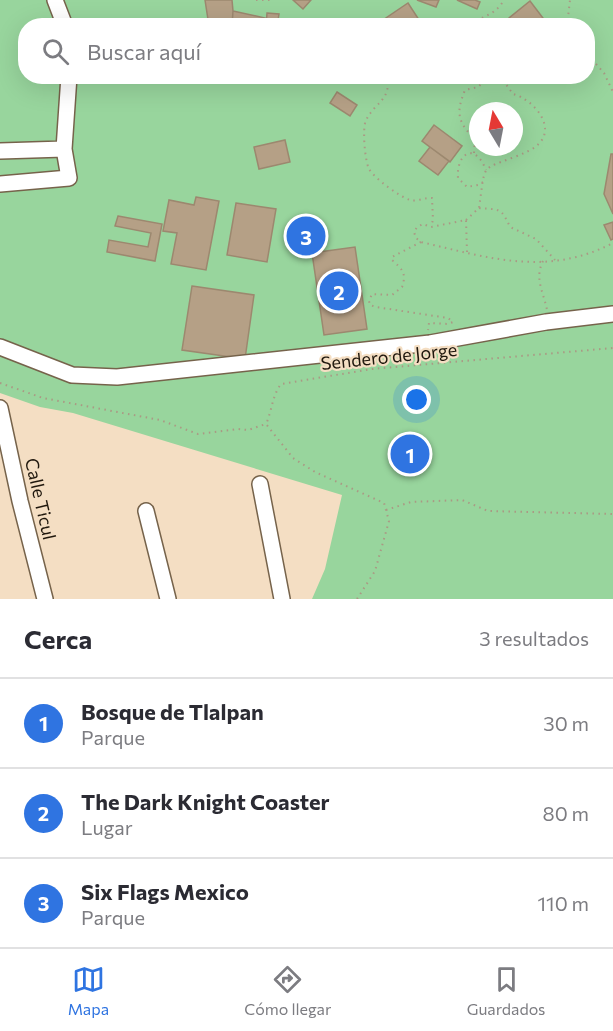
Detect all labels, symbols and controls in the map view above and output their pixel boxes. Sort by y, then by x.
search box [18,18,595,84]
icon: search [39,35,72,68]
text: Buscar aquí [87,38,201,65]
north arrow [469,102,523,156]
pin: 3 [286,214,326,258]
pin: 2 [320,268,358,314]
street label: Sendero de Jorge [320,338,458,374]
your location [402,385,431,414]
pin: 1 [390,432,430,476]
street label: Calle Ticul [21,456,61,542]
text: Cerca [24,623,92,654]
text: 3 resultados [479,626,589,650]
text: Bosque de Tlalpan [81,698,264,725]
text: 1 [39,711,48,735]
text: 30 m [543,711,589,735]
text: Parque [81,725,145,749]
text: The Dark Knight Coaster [81,788,330,815]
text: 2 [38,801,49,825]
text: 80 m [543,801,589,825]
text: Lugar [81,815,133,839]
text: Six Flags Mexico [81,878,249,905]
text: 3 [38,891,49,915]
text: 110 m [538,891,589,915]
text: Parque [81,905,145,929]
tab: Mapa [68,963,109,1018]
tab: Cómo llegar [244,963,331,1018]
tab: Guardados [467,963,545,1018]

